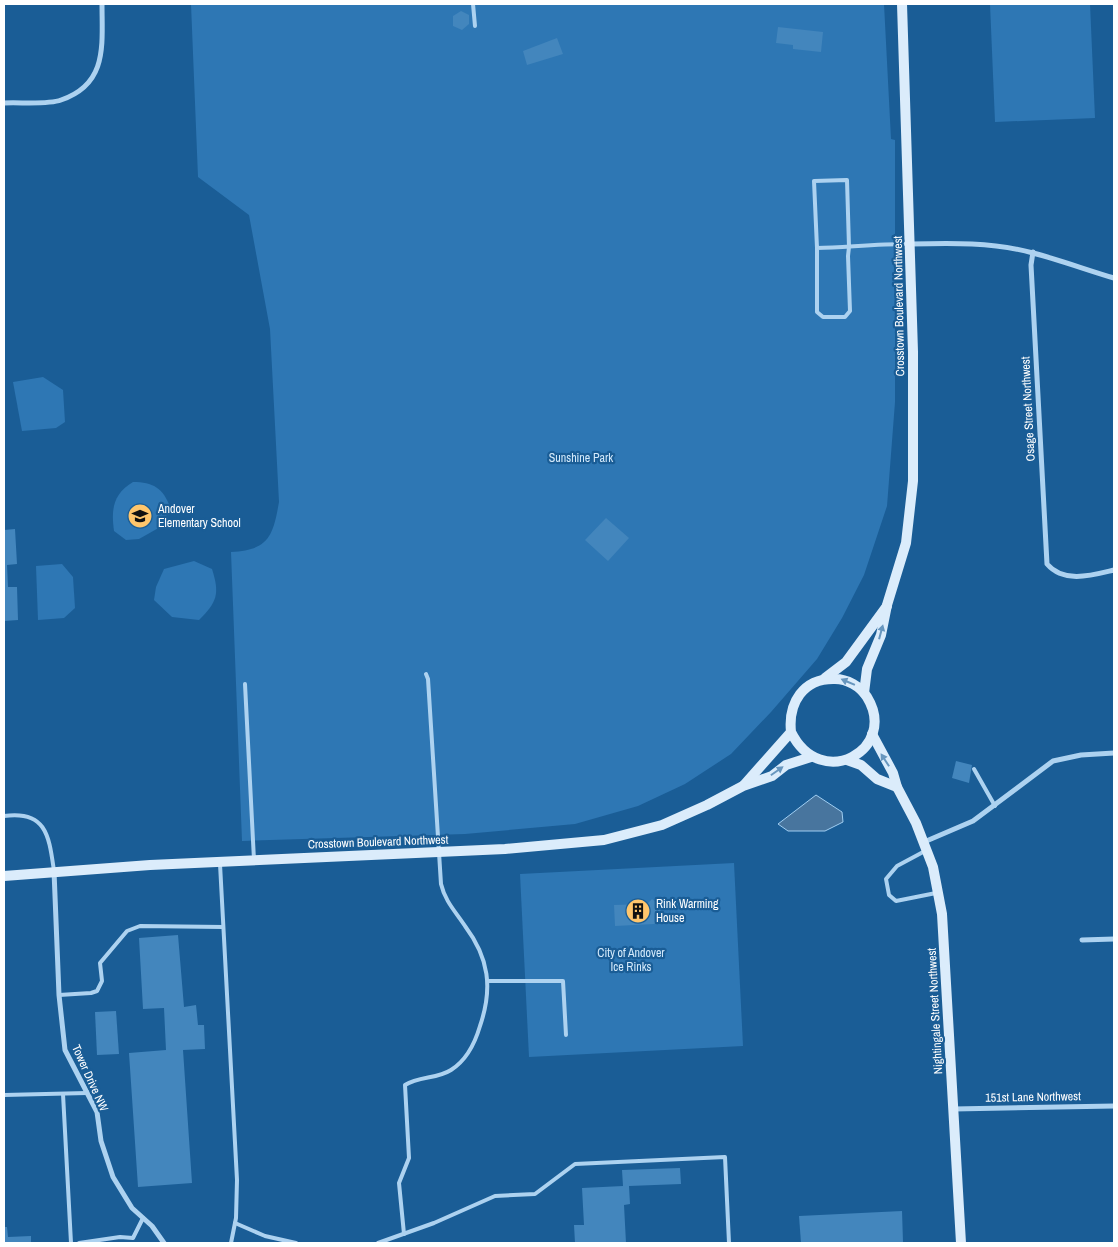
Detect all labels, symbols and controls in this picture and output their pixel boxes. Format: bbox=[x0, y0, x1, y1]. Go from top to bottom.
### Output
street label: Crosstown Boulevard Northwest bbox=[890, 235, 908, 376]
street label: Osage Street Northwest bbox=[1017, 356, 1039, 462]
park label: Sunshine Park bbox=[549, 450, 613, 466]
place label: Andover Elementary School bbox=[157, 501, 241, 531]
school or university icon: Andover Elementary School bbox=[127, 503, 153, 529]
one-way arrow bbox=[877, 625, 885, 640]
one-way arrow bbox=[840, 678, 855, 686]
one-way arrow bbox=[881, 754, 890, 767]
one-way arrow bbox=[770, 766, 784, 776]
street label: Crosstown Boulevard Northwest bbox=[307, 832, 449, 852]
place label: Rink Warming House bbox=[656, 896, 719, 926]
building icon: Rink Warming House bbox=[625, 898, 651, 924]
park label: City of Andover Ice Rinks bbox=[597, 945, 665, 975]
street label: Nightingale Street Northwest bbox=[924, 947, 946, 1075]
street label: Tower Drive NW bbox=[68, 1042, 112, 1115]
street label: 151st Lane Northwest bbox=[985, 1088, 1081, 1106]

